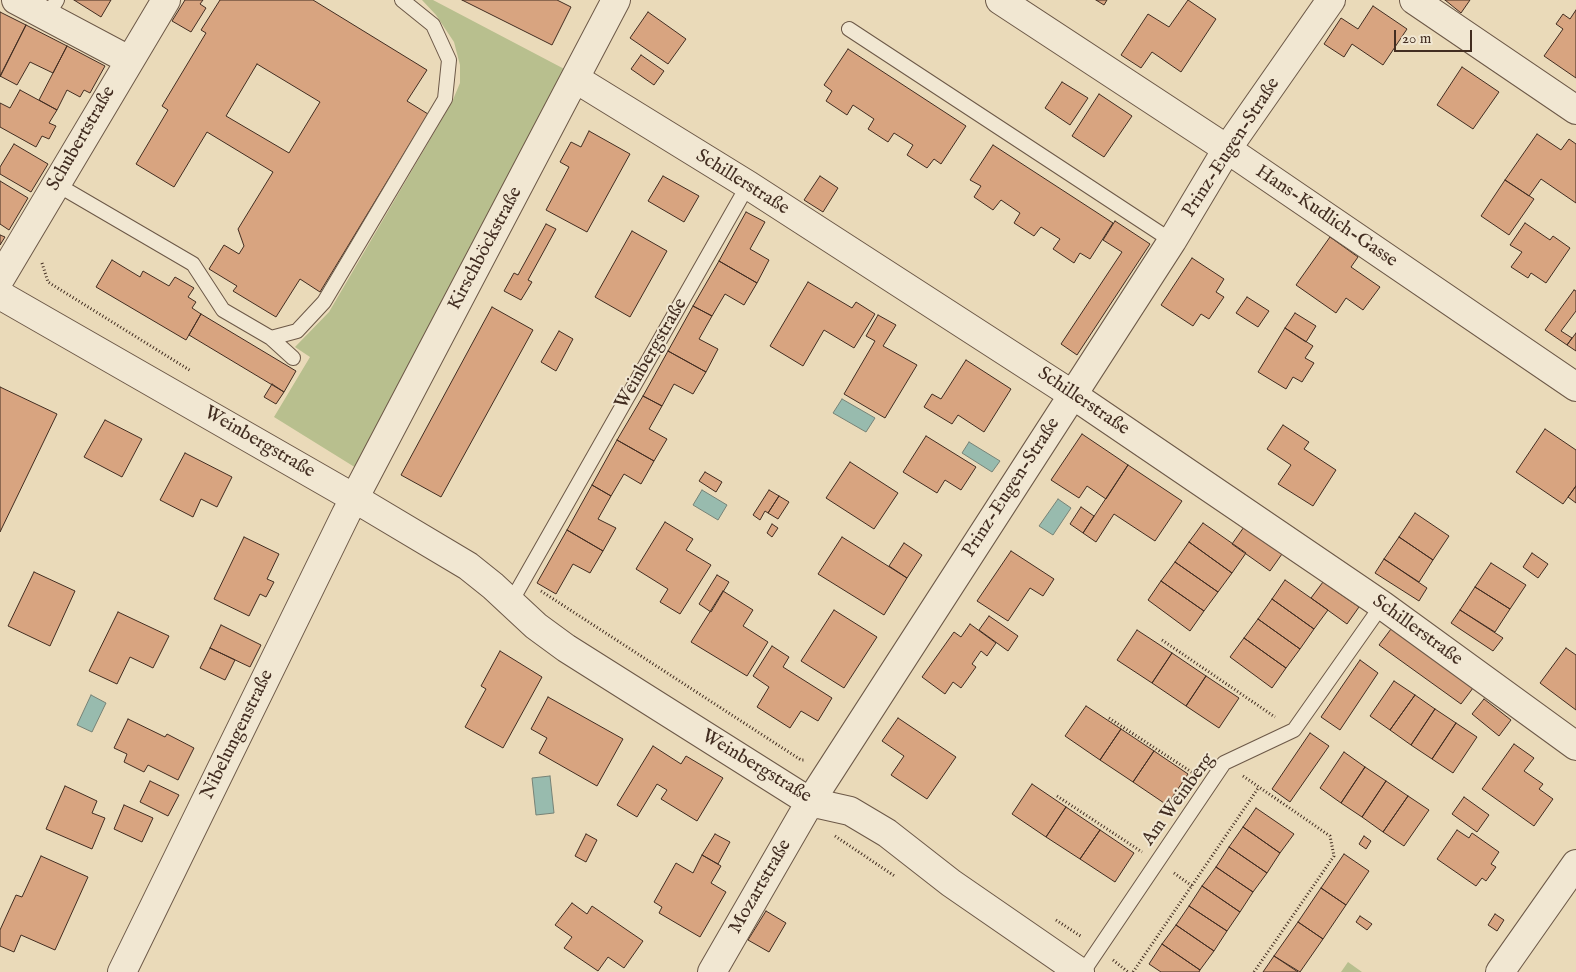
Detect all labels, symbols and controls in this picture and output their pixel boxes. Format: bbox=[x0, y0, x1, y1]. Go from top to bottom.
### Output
scale bar bbox=[1396, 20, 1474, 52]
text: 20 m bbox=[1402, 29, 1431, 48]
street label: Prinz-Eugen-Straße bbox=[1178, 74, 1286, 222]
street label: Schubertstraße bbox=[43, 83, 121, 195]
street label: Schillerstraße bbox=[691, 145, 793, 221]
street label: Hans-Kudlich-Gasse bbox=[1251, 161, 1401, 273]
street label: Kirschböckstraße bbox=[444, 183, 528, 315]
street label: Weinbergstraße bbox=[611, 295, 693, 413]
street label: Schillerstraße bbox=[1033, 363, 1133, 441]
street label: Weinbergstraße bbox=[200, 402, 318, 484]
street label: Prinz-Eugen-Straße bbox=[958, 414, 1066, 562]
street label: Schillerstraße bbox=[1367, 591, 1467, 671]
street label: Nibelungenstraße bbox=[197, 667, 279, 803]
street label: Weinbergstraße bbox=[697, 725, 815, 809]
street label: Am Weinberg bbox=[1138, 749, 1220, 851]
street label: Mozartstraße bbox=[725, 836, 797, 938]

